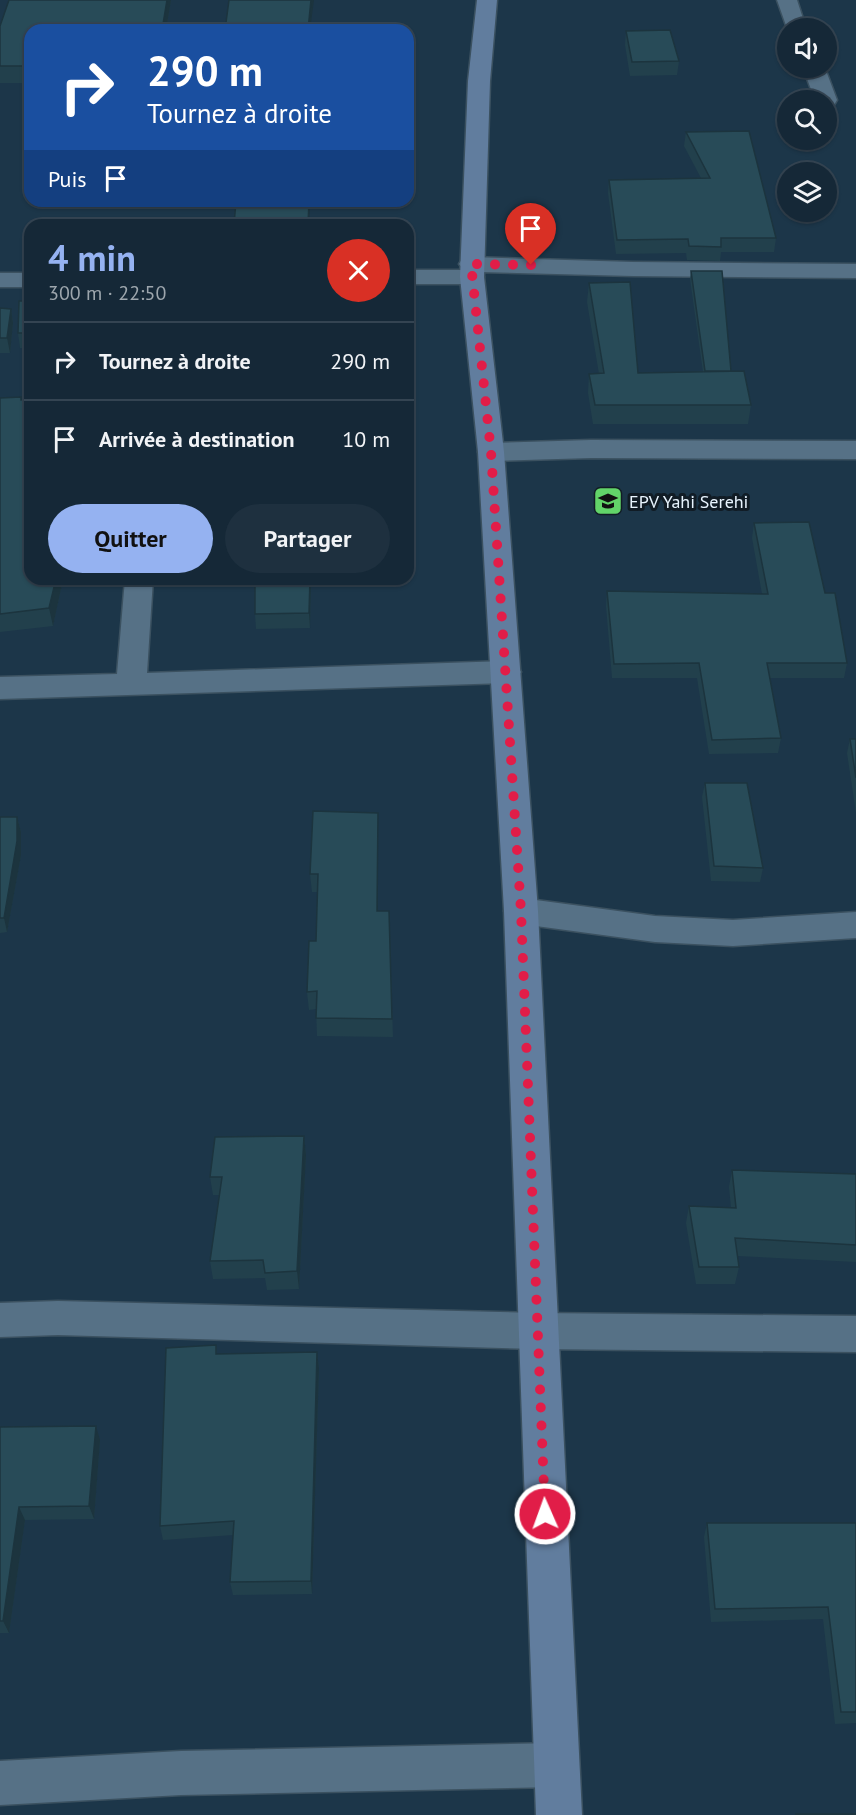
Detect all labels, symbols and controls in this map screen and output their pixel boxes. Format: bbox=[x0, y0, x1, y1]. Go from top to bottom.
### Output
map controls bbox=[777, 18, 837, 222]
button: sound bbox=[777, 18, 837, 78]
text: 290 m bbox=[147, 43, 263, 98]
icon: right bbox=[48, 48, 126, 126]
button: search bbox=[777, 90, 837, 150]
text: Tournez à droite bbox=[147, 96, 332, 130]
icon: arrive bbox=[99, 162, 132, 195]
button: layers bbox=[777, 162, 837, 222]
text: Puis bbox=[48, 165, 87, 193]
pin bbox=[505, 203, 556, 265]
icon: arrive bbox=[514, 212, 547, 245]
text: 4 min bbox=[48, 234, 136, 281]
button: close bbox=[327, 239, 390, 302]
text: 300 m · 22:50 bbox=[48, 280, 166, 306]
icon: right bbox=[48, 345, 81, 378]
text: Tournez à droite bbox=[99, 347, 251, 375]
text: 290 m bbox=[330, 347, 390, 375]
icon: arrive bbox=[48, 423, 81, 456]
text: Arrivée à destination bbox=[99, 425, 295, 453]
text: 10 m bbox=[342, 425, 390, 453]
school or university icon: EPV Yahi Serehi bbox=[592, 485, 624, 517]
place label: EPV Yahi Serehi bbox=[629, 490, 748, 513]
button: Quitter bbox=[48, 504, 213, 573]
button: Partager bbox=[225, 504, 390, 573]
position arrow bbox=[513, 1482, 577, 1546]

